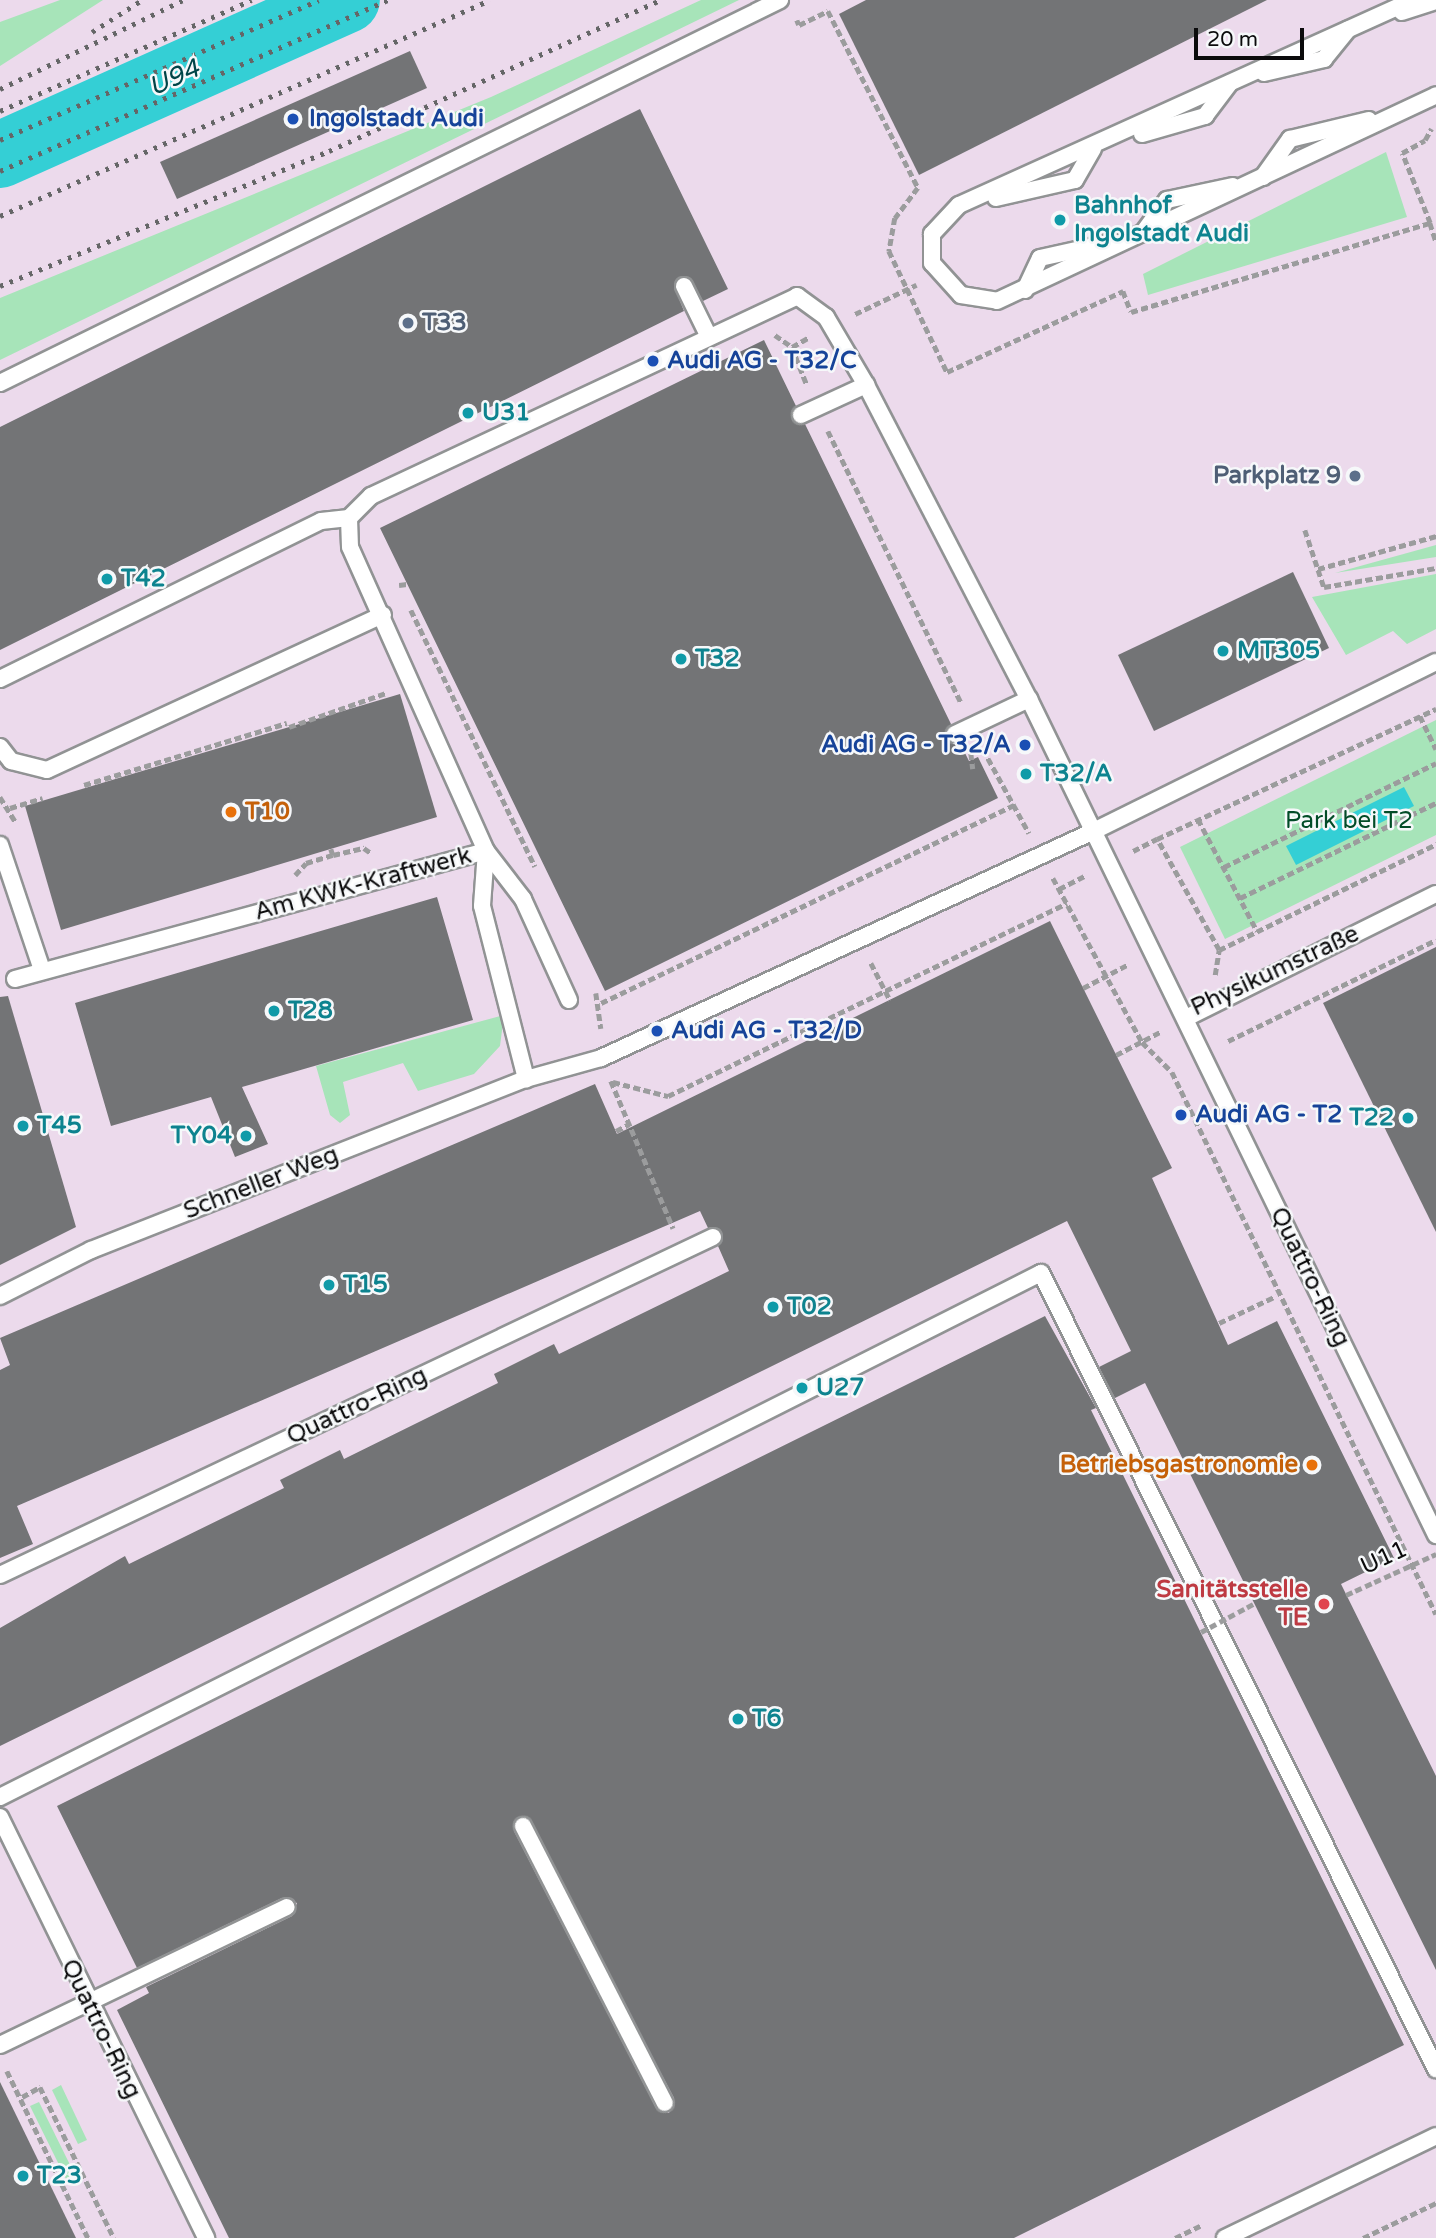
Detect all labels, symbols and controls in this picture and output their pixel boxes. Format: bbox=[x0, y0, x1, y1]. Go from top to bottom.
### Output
scale bar bbox=[1198, 14, 1308, 58]
text: 20 m bbox=[1207, 27, 1258, 52]
water label: U94 bbox=[144, 53, 204, 103]
place label: Ingolstadt Audi bbox=[309, 105, 484, 133]
marker: Ingolstadt Audi bbox=[283, 109, 303, 129]
place label: Bahnhof Ingolstadt Audi bbox=[1074, 192, 1249, 248]
marker: Bahnhof Ingolstadt Audi bbox=[1052, 212, 1068, 228]
place label: T33 bbox=[422, 309, 467, 337]
marker: T33 bbox=[400, 315, 416, 331]
place label: Audi AG - T32/C bbox=[667, 347, 857, 375]
marker: Audi AG - T32/C bbox=[645, 353, 661, 369]
place label: U31 bbox=[482, 399, 530, 427]
marker: U31 bbox=[460, 405, 476, 421]
place label: Parkplatz 9 bbox=[1213, 462, 1341, 490]
marker: Parkplatz 9 bbox=[1347, 468, 1363, 484]
place label: T42 bbox=[121, 565, 166, 593]
marker: T42 bbox=[99, 571, 115, 587]
place label: MT305 bbox=[1237, 637, 1320, 665]
marker: MT305 bbox=[1215, 643, 1231, 659]
place label: T32 bbox=[695, 645, 740, 673]
marker: T32 bbox=[673, 651, 689, 667]
place label: Audi AG - T32/A bbox=[821, 731, 1011, 759]
marker: Audi AG - T32/A bbox=[1017, 737, 1033, 753]
place label: T32/A bbox=[1040, 760, 1113, 788]
marker: T32/A bbox=[1018, 766, 1034, 782]
place label: T10 bbox=[245, 798, 290, 826]
marker: T10 bbox=[223, 804, 239, 820]
park label: Park bei T2 bbox=[1285, 807, 1413, 835]
street label: Am KWK-Kraftwerk bbox=[251, 841, 475, 927]
street label: Physikumstraße bbox=[1186, 920, 1364, 1022]
place label: T28 bbox=[288, 997, 333, 1025]
marker: T28 bbox=[266, 1003, 282, 1019]
place label: Audi AG - T32/D bbox=[671, 1017, 862, 1045]
marker: Audi AG - T32/D bbox=[649, 1023, 665, 1039]
place label: Audi AG - T2 bbox=[1195, 1101, 1342, 1129]
place label: T22 bbox=[1349, 1104, 1394, 1132]
marker: Audi AG - T2 bbox=[1173, 1107, 1189, 1123]
marker: T22 bbox=[1400, 1110, 1416, 1126]
place label: T45 bbox=[37, 1112, 82, 1140]
marker: T45 bbox=[15, 1118, 31, 1134]
place label: TY04 bbox=[171, 1122, 232, 1150]
marker: TY04 bbox=[238, 1128, 254, 1144]
street label: Schneller Weg bbox=[180, 1140, 342, 1226]
street label: Quattro-Ring bbox=[1264, 1203, 1356, 1351]
place label: T15 bbox=[343, 1271, 388, 1299]
marker: T15 bbox=[321, 1277, 337, 1293]
place label: T02 bbox=[787, 1293, 832, 1321]
marker: T02 bbox=[765, 1299, 781, 1315]
street label: Quattro-Ring bbox=[282, 1361, 432, 1451]
place label: U27 bbox=[816, 1374, 864, 1402]
marker: U27 bbox=[794, 1380, 810, 1396]
place label: Betriebsgastronomie bbox=[1060, 1451, 1298, 1479]
marker: Betriebsgastronomie bbox=[1304, 1457, 1320, 1473]
street label: U11 bbox=[1356, 1535, 1412, 1581]
place label: Sanitätsstelle TE bbox=[1157, 1576, 1308, 1632]
marker: Sanitätsstelle TE bbox=[1314, 1594, 1334, 1614]
place label: T6 bbox=[752, 1705, 782, 1733]
marker: T6 bbox=[730, 1711, 746, 1727]
street label: Quattro-Ring bbox=[55, 1955, 147, 2103]
place label: T23 bbox=[37, 2162, 82, 2190]
marker: T23 bbox=[15, 2168, 31, 2184]

